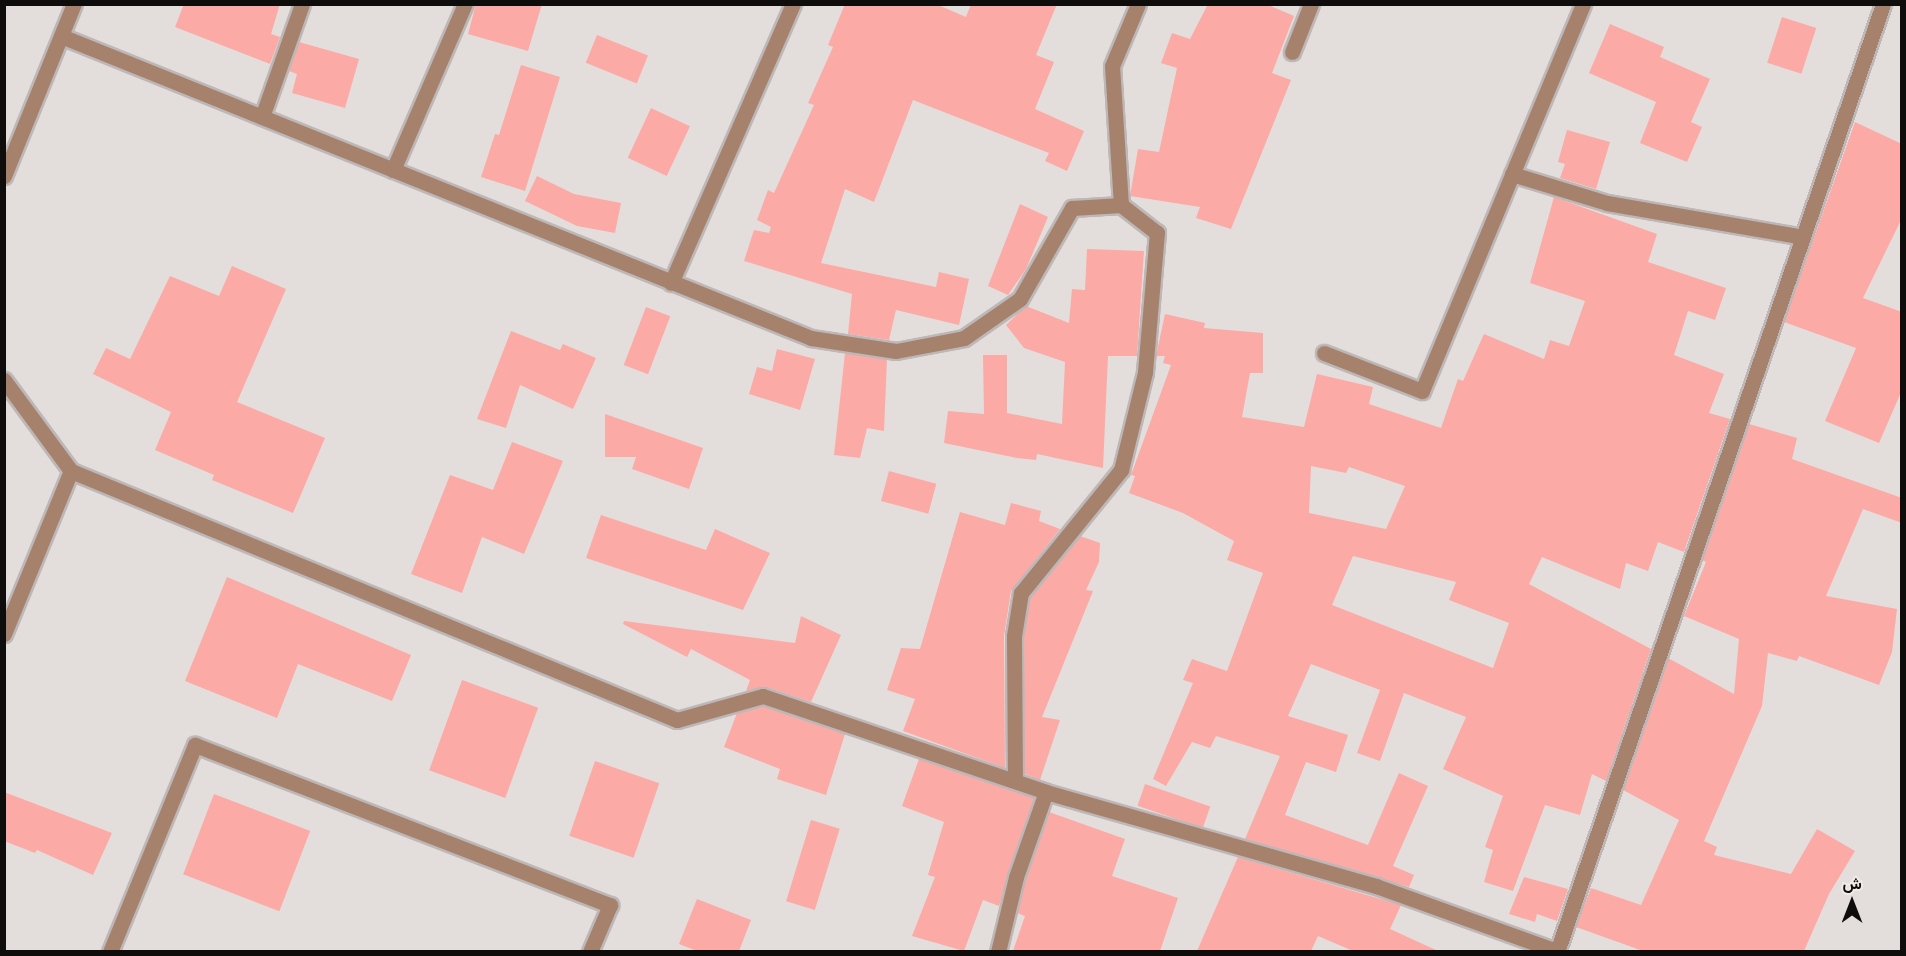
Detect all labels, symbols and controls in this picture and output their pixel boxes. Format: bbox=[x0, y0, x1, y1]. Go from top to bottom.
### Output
north arrow bbox=[1822, 872, 1882, 932]
text: ش bbox=[1842, 874, 1862, 893]

